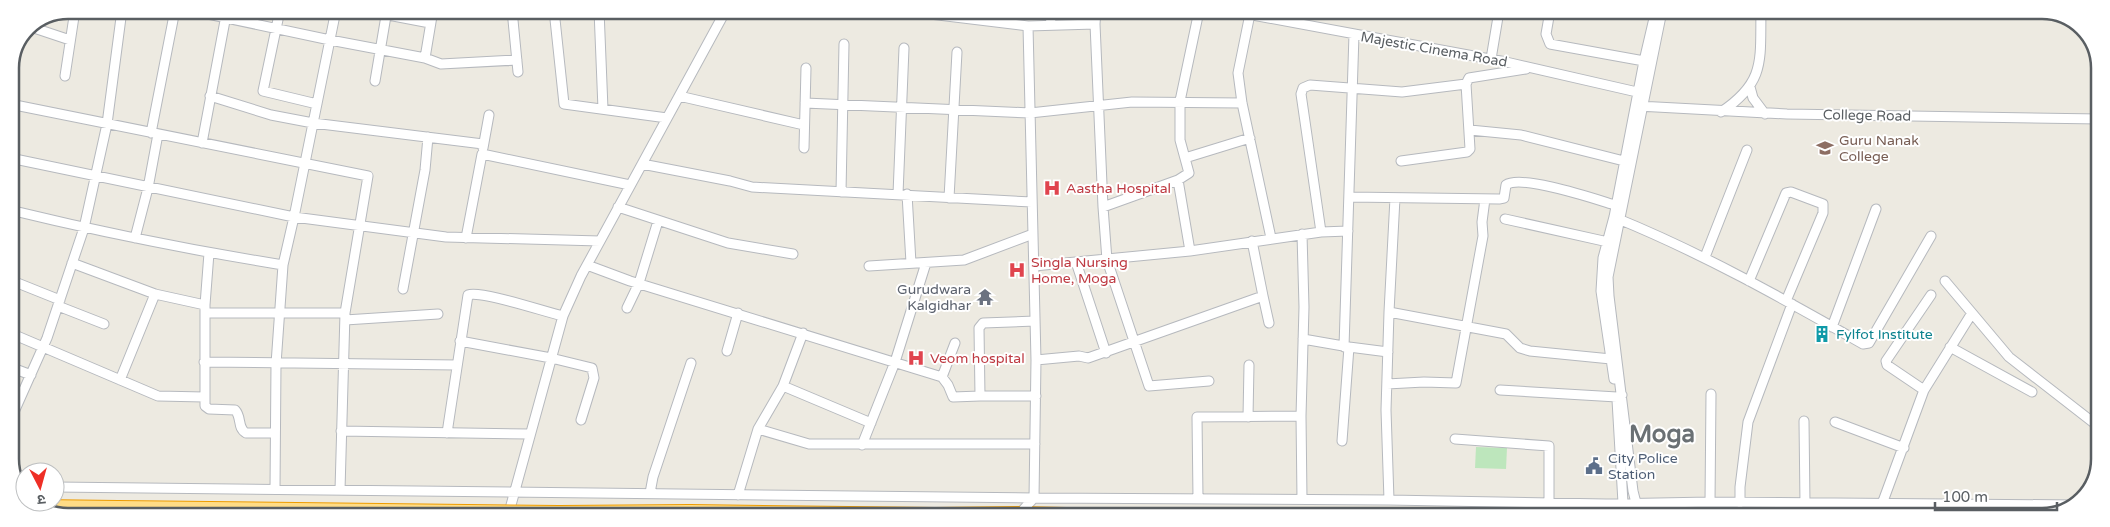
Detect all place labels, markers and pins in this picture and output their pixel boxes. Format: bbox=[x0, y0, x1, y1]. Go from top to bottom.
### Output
place label: Guru Nanak College bbox=[1839, 132, 1919, 165]
school or university icon: Guru Nanak College bbox=[1815, 138, 1835, 158]
hospital icon: Aastha Hospital bbox=[1042, 178, 1062, 198]
place label: Aastha Hospital bbox=[1066, 180, 1171, 197]
place label: Singla Nursing Home, Moga bbox=[1031, 254, 1128, 287]
hospital icon: Singla Nursing Home, Moga bbox=[1007, 260, 1027, 280]
place label: Gurudwara Kalgidhar bbox=[897, 281, 972, 314]
temple icon: Gurudwara Kalgidhar bbox=[975, 287, 995, 307]
building icon: Fylfot Institute bbox=[1812, 324, 1832, 344]
place label: Fylfot Institute bbox=[1836, 326, 1933, 343]
hospital icon: Veom hospital bbox=[906, 348, 926, 368]
place label: Veom hospital bbox=[930, 350, 1025, 367]
place label: City Police Station bbox=[1608, 450, 1678, 483]
public building icon: City Police Station bbox=[1584, 456, 1604, 476]

